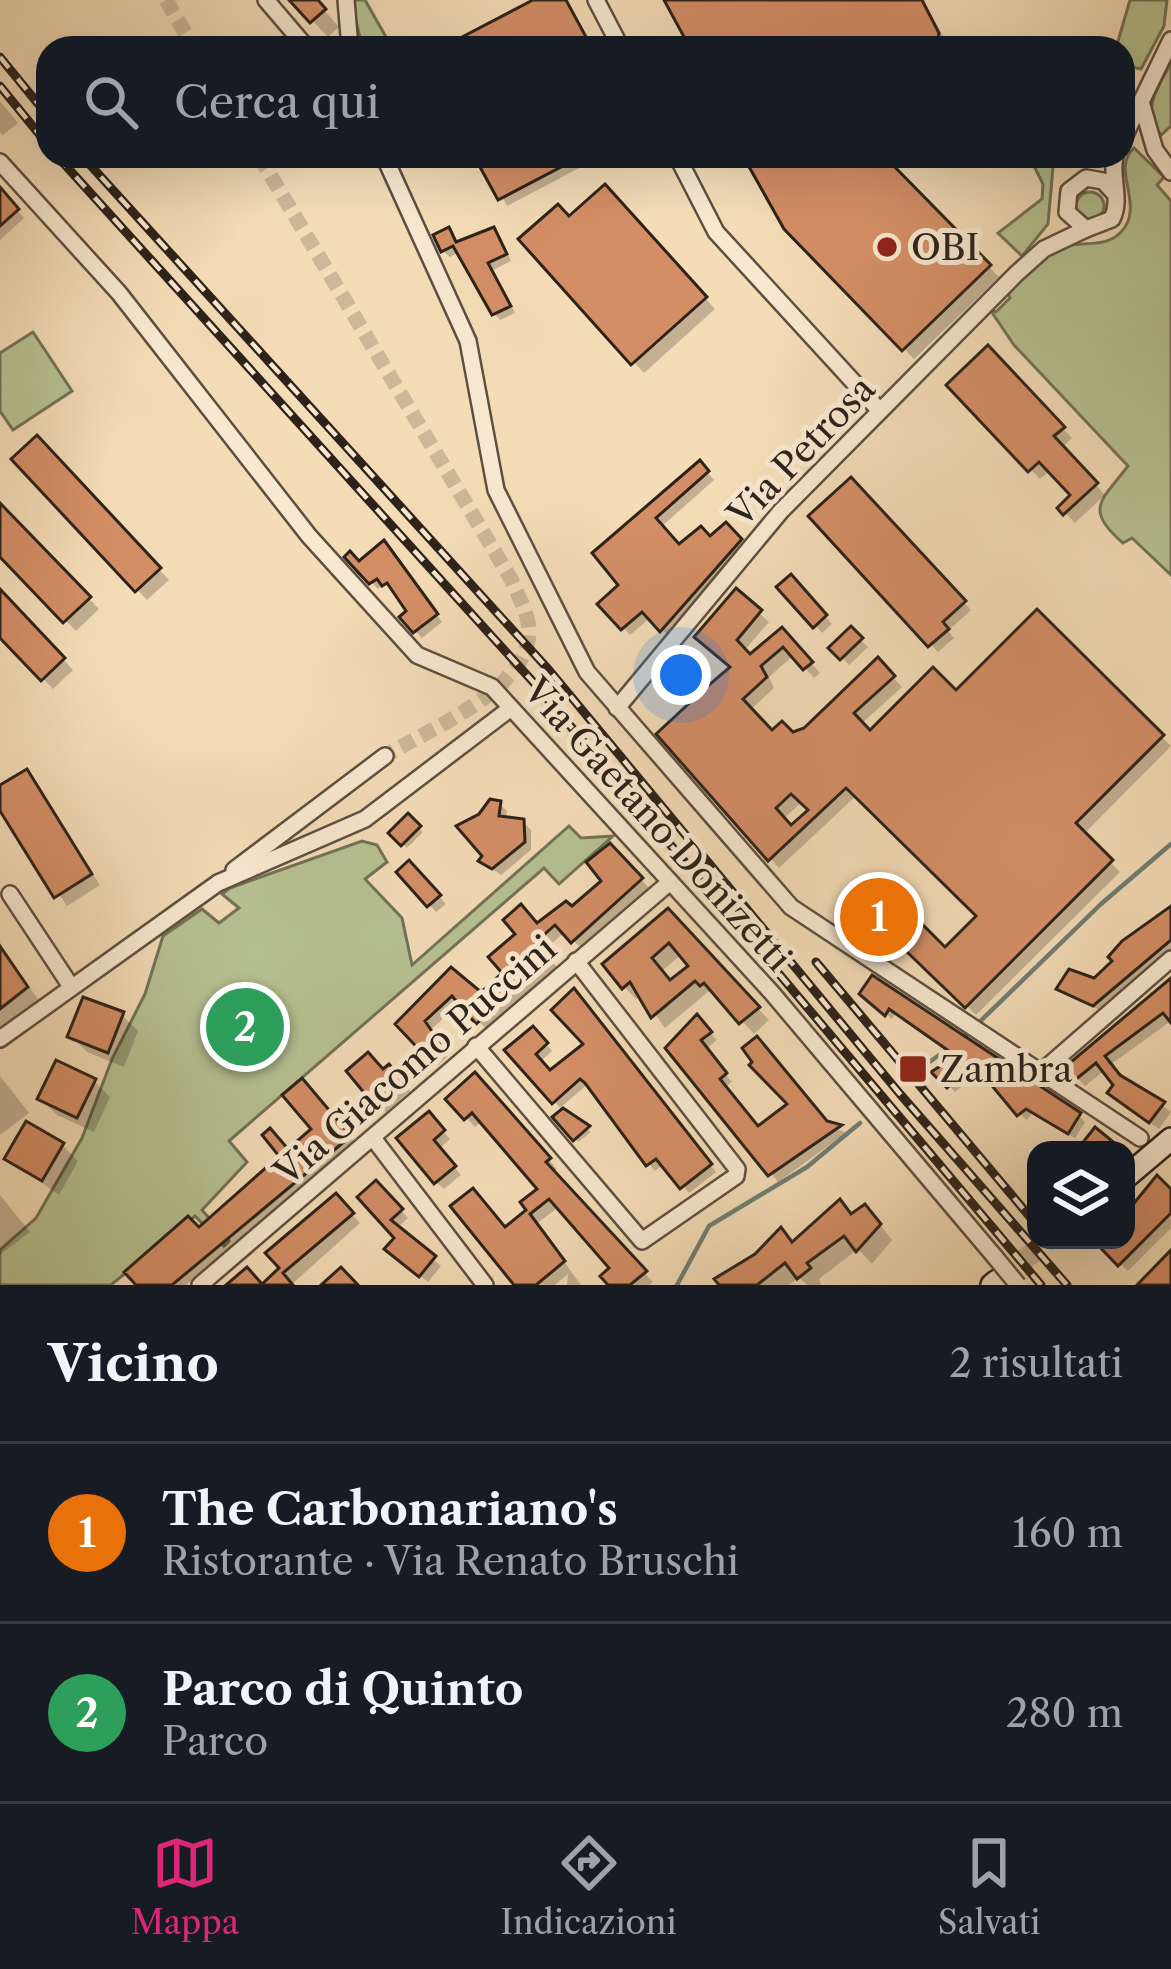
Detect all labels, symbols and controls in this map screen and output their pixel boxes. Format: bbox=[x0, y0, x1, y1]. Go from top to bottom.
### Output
search box bbox=[36, 36, 1135, 168]
icon: search bbox=[78, 69, 144, 135]
text: Cerca qui bbox=[174, 74, 380, 130]
place label: OBI bbox=[911, 225, 979, 269]
marker: OBI bbox=[874, 234, 900, 260]
street label: Via Petrosa bbox=[718, 367, 884, 536]
your location bbox=[651, 645, 711, 705]
street label: Via Gaetano Donizetti bbox=[514, 668, 801, 980]
pin: 1 bbox=[840, 872, 918, 962]
street label: Via Giacomo Puccini bbox=[265, 926, 565, 1195]
pin: 2 bbox=[206, 982, 284, 1072]
place label: Zambra bbox=[940, 1047, 1073, 1091]
marker: Zambra bbox=[897, 1053, 929, 1085]
map controls bbox=[1027, 1141, 1135, 1249]
button: layers bbox=[1027, 1141, 1135, 1249]
text: Vicino bbox=[48, 1332, 219, 1394]
text: 2 risultati bbox=[949, 1339, 1123, 1387]
text: The Carbonariano's bbox=[162, 1481, 618, 1537]
text: 1 bbox=[78, 1509, 96, 1557]
text: 160 m bbox=[1012, 1509, 1123, 1557]
text: Ristorante · Via Renato Bruschi bbox=[162, 1537, 739, 1585]
text: Parco di Quinto bbox=[162, 1661, 523, 1717]
text: 2 bbox=[75, 1689, 99, 1737]
text: 280 m bbox=[1006, 1689, 1123, 1737]
text: Parco bbox=[162, 1717, 268, 1765]
tab: Mappa bbox=[131, 1830, 239, 1943]
tab: Indicazioni bbox=[501, 1830, 676, 1943]
tab: Salvati bbox=[938, 1830, 1040, 1943]

